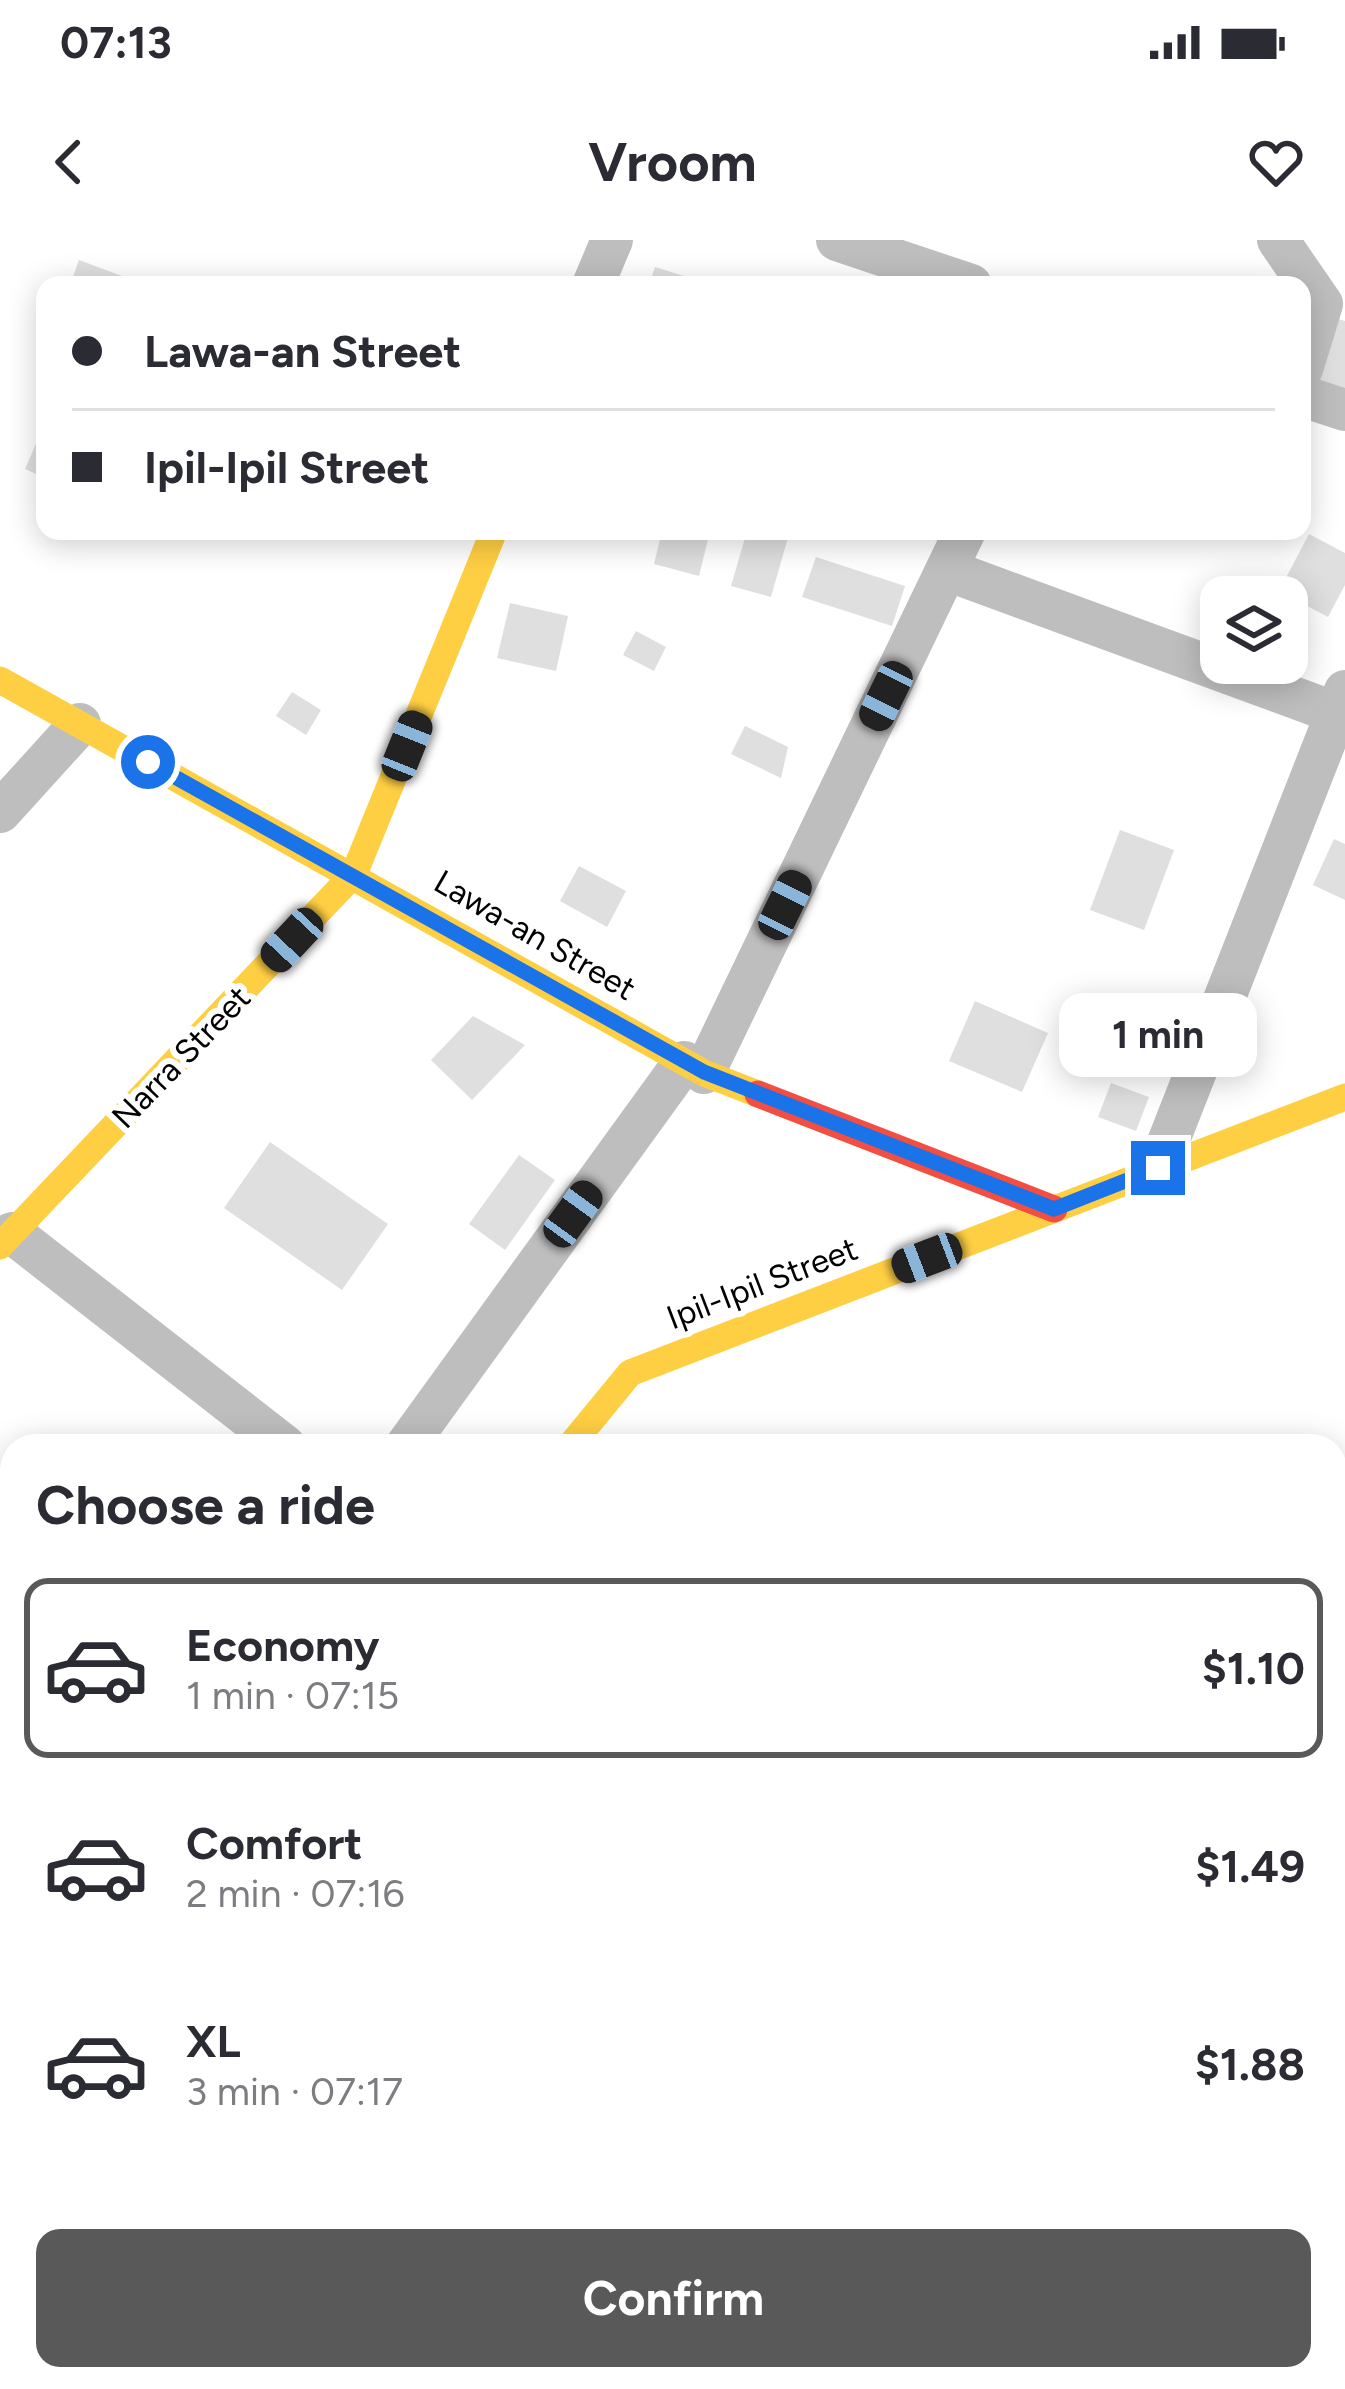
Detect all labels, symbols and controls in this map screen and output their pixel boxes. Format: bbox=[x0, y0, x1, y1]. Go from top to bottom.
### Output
text: 07:13 bbox=[60, 15, 172, 69]
icon: back bbox=[36, 129, 102, 195]
icon: heart bbox=[1243, 129, 1309, 195]
text: Vroom bbox=[588, 130, 757, 195]
text: Lawa-an Street bbox=[144, 324, 461, 378]
text: Ipil-Ipil Street bbox=[144, 440, 429, 494]
map controls bbox=[1200, 576, 1308, 684]
button: layers bbox=[1200, 576, 1308, 684]
car bbox=[854, 656, 918, 736]
car bbox=[377, 706, 437, 786]
route start bbox=[121, 735, 175, 789]
street label: Lawa-an Street bbox=[428, 862, 642, 1008]
car bbox=[753, 865, 817, 945]
car bbox=[254, 901, 330, 979]
street label: Narra Street bbox=[104, 978, 258, 1136]
callout: 1 min bbox=[1059, 994, 1257, 1078]
text: 1 min bbox=[1112, 1011, 1204, 1058]
route end bbox=[1131, 1141, 1185, 1195]
car bbox=[537, 1174, 609, 1254]
car bbox=[887, 1228, 967, 1288]
street label: Ipil-Ipil Street bbox=[661, 1229, 863, 1337]
text: Choose a ride bbox=[36, 1473, 375, 1538]
icon: car bbox=[42, 1614, 150, 1722]
text: Economy bbox=[186, 1618, 379, 1672]
text: $1.10 bbox=[1202, 1641, 1305, 1695]
text: 1 min · 07:15 bbox=[186, 1672, 399, 1719]
icon: car bbox=[42, 1812, 150, 1920]
text: Comfort bbox=[186, 1816, 362, 1870]
text: $1.49 bbox=[1195, 1839, 1305, 1893]
text: 2 min · 07:16 bbox=[186, 1870, 405, 1917]
icon: car bbox=[42, 2010, 150, 2118]
text: XL bbox=[186, 2014, 241, 2068]
text: $1.88 bbox=[1195, 2037, 1305, 2091]
text: 3 min · 07:17 bbox=[186, 2068, 403, 2115]
button: Confirm bbox=[36, 2229, 1311, 2367]

